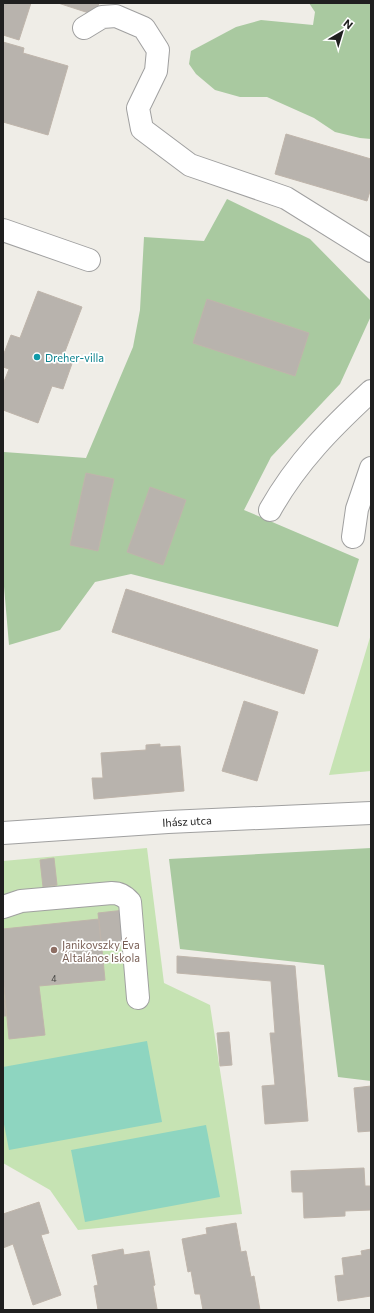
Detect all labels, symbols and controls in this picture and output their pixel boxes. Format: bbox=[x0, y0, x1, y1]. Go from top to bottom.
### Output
north arrow bbox=[322, 12, 362, 52]
text: N bbox=[341, 16, 356, 31]
place label: Dreher-villa bbox=[45, 351, 104, 364]
marker: Dreher-villa bbox=[32, 352, 42, 362]
street label: Ihász utca bbox=[162, 813, 212, 829]
place label: Janikovszky Éva Általános Iskola bbox=[62, 937, 140, 964]
marker: Janikovszky Éva Általános Iskola bbox=[49, 945, 59, 955]
house number: 4 bbox=[51, 973, 57, 984]

